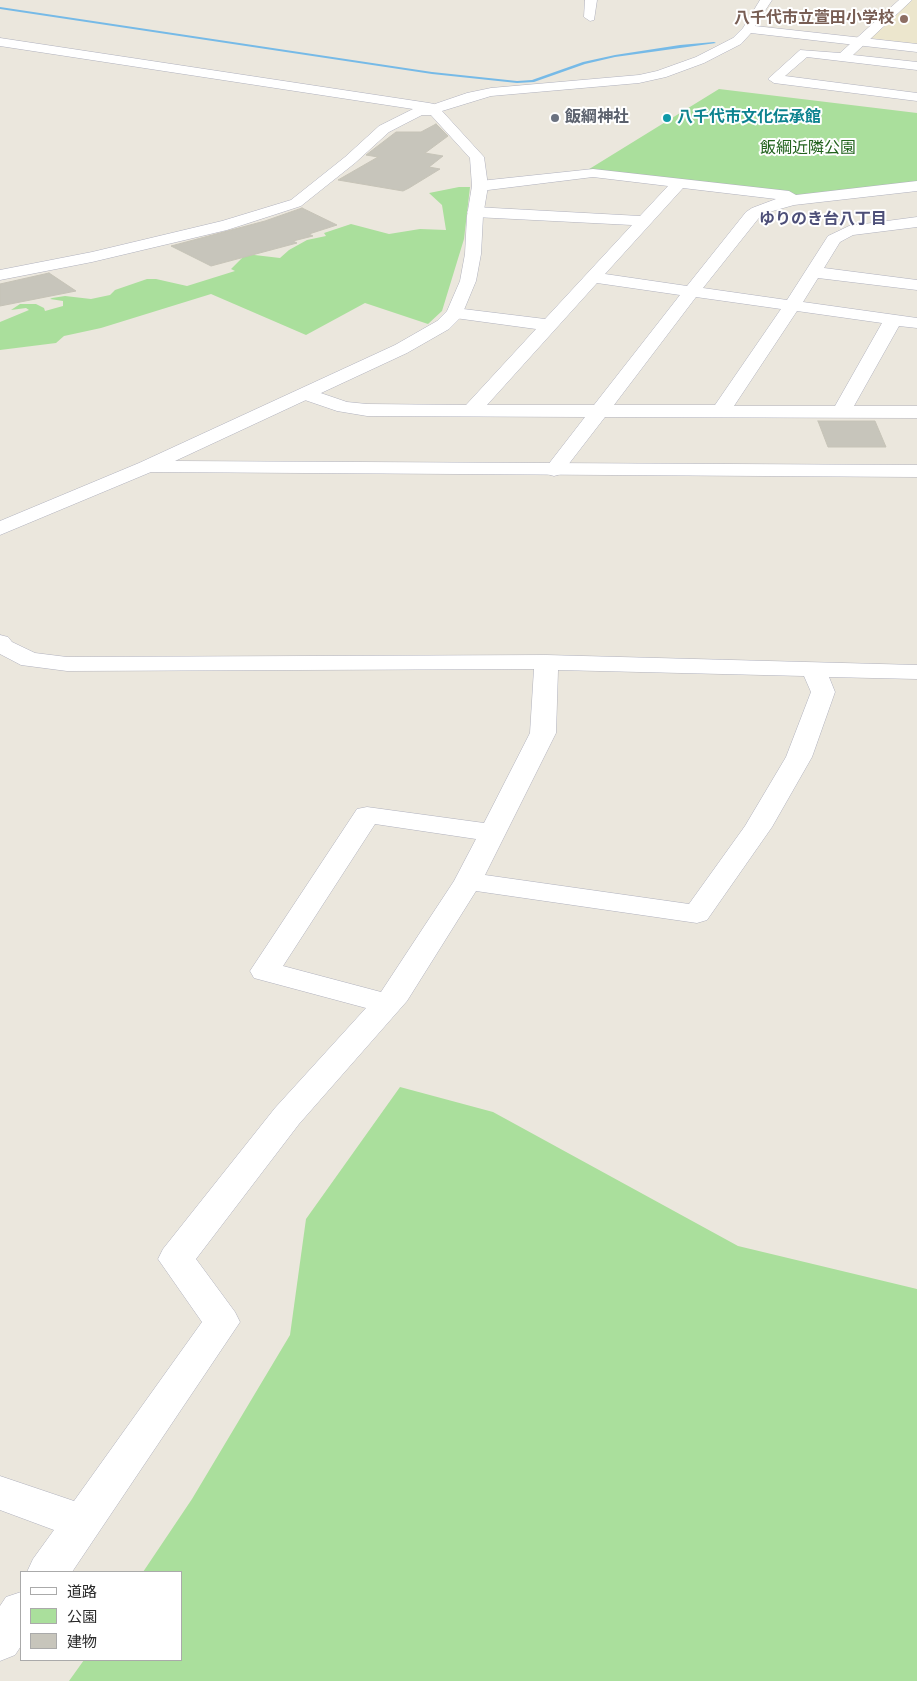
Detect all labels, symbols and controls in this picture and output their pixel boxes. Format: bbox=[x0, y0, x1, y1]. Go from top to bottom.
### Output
place label: 八千代市立萱田小学校 bbox=[734, 9, 894, 29]
marker: 八千代市立萱田小学校 bbox=[898, 13, 910, 25]
place label: 飯綱神社 bbox=[565, 108, 629, 128]
place label: 八千代市文化伝承館 bbox=[677, 108, 821, 128]
marker: 飯綱神社 bbox=[549, 112, 561, 124]
marker: 八千代市文化伝承館 bbox=[661, 112, 673, 124]
park label: 飯綱近隣公園 bbox=[760, 139, 856, 159]
district label: ゆりのき台八丁目 bbox=[759, 210, 887, 230]
legend bbox=[20, 1571, 182, 1661]
text: 道路 bbox=[67, 1583, 97, 1601]
text: 公園 bbox=[67, 1608, 97, 1626]
text: 建物 bbox=[67, 1633, 97, 1651]

